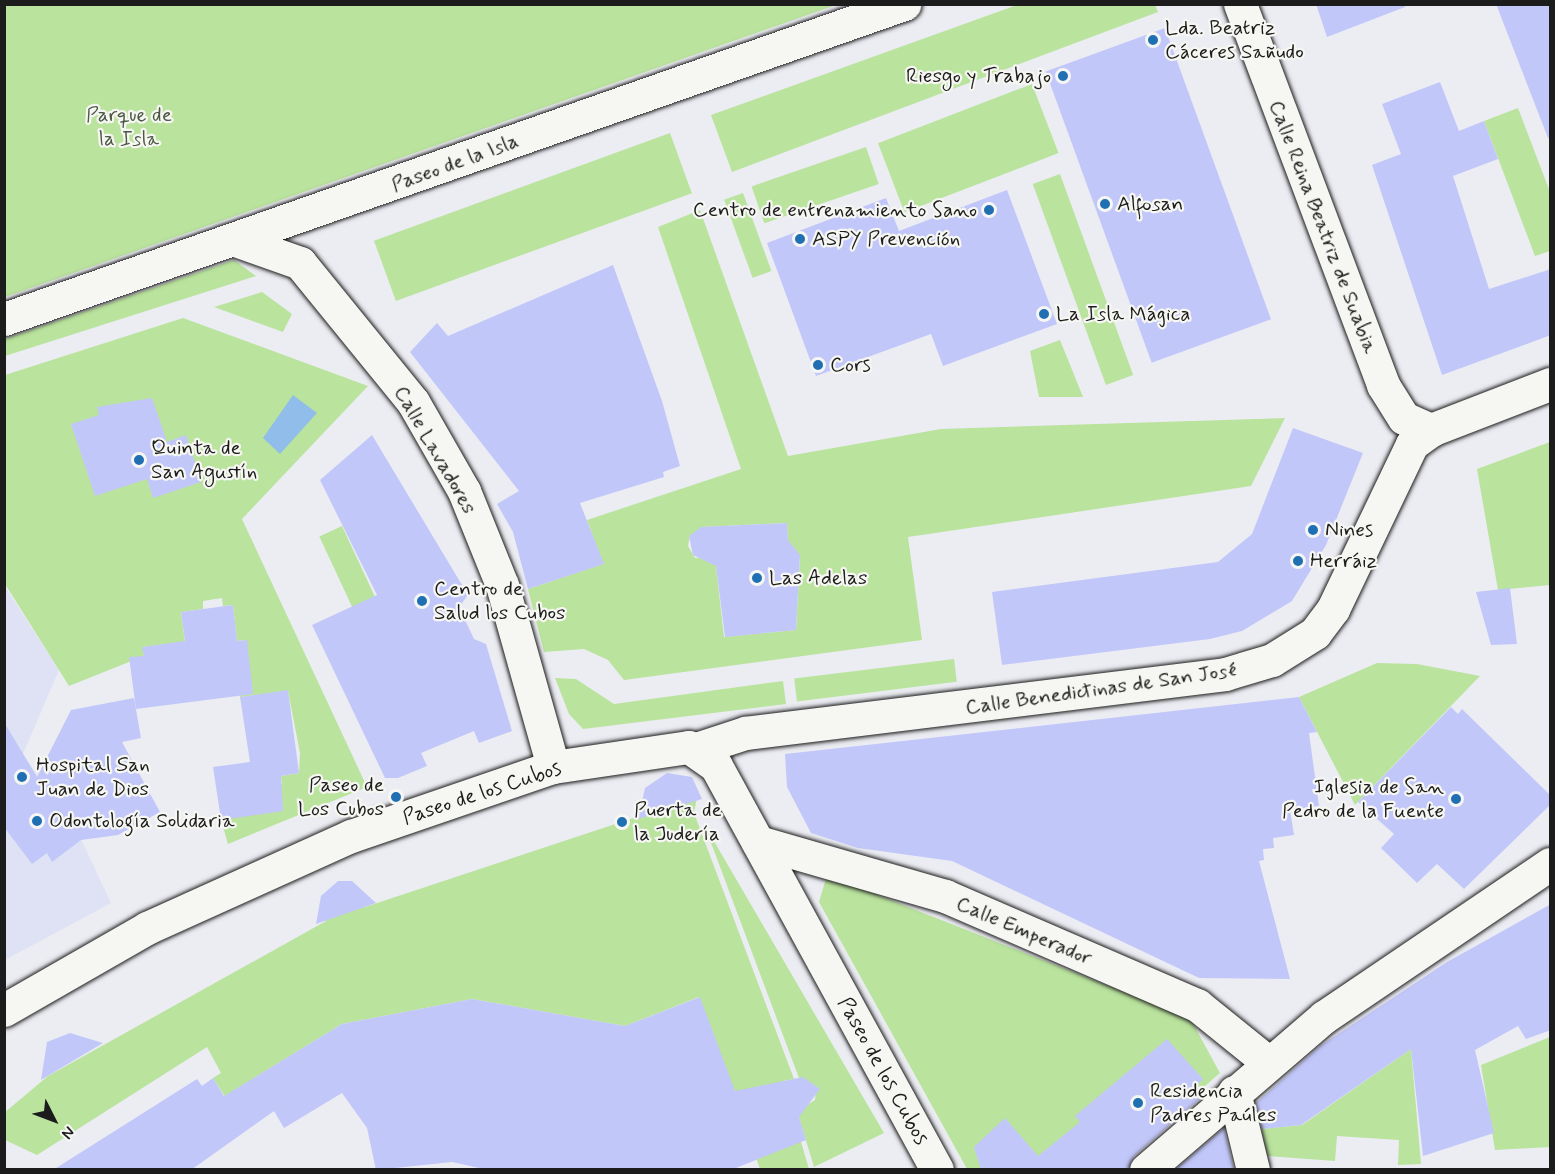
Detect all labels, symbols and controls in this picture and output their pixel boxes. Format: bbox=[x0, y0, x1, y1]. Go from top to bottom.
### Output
place label: Lda. Beatriz Cáceres Sañudo bbox=[1165, 15, 1302, 65]
marker: Lda. Beatriz Cáceres Sañudo bbox=[1146, 33, 1160, 47]
place label: Riesgo y Trabajo bbox=[910, 63, 1051, 89]
marker: Riesgo y Trabajo bbox=[1056, 69, 1070, 83]
street label: Calle Reina Beatriz de Suabia bbox=[1264, 100, 1382, 354]
park label: Parque de la Isla bbox=[86, 102, 172, 152]
street label: Paseo de la Isla bbox=[386, 128, 524, 198]
place label: Alfosan bbox=[1117, 191, 1183, 217]
place label: Centro de entrenamiento Sano bbox=[694, 197, 977, 223]
marker: Alfosan bbox=[1098, 197, 1112, 211]
marker: Centro de entrenamiento Sano bbox=[982, 203, 996, 217]
place label: ASPY Prevención bbox=[812, 226, 960, 252]
marker: ASPY Prevención bbox=[793, 232, 807, 246]
place label: La Isla Mágica bbox=[1056, 301, 1188, 327]
marker: La Isla Mágica bbox=[1037, 307, 1051, 321]
place label: Cors bbox=[830, 352, 871, 378]
marker: Cors bbox=[811, 358, 825, 372]
street label: Calle Lavadores bbox=[389, 382, 481, 518]
place label: Quinta de San Agustín bbox=[151, 435, 252, 485]
marker: Quinta de San Agustín bbox=[132, 453, 146, 467]
place label: Nines bbox=[1325, 517, 1373, 543]
marker: Nines bbox=[1306, 523, 1320, 537]
place label: Herráiz bbox=[1310, 548, 1377, 574]
marker: Herráiz bbox=[1291, 554, 1305, 568]
place label: Las Adelas bbox=[769, 565, 867, 591]
marker: Las Adelas bbox=[750, 571, 764, 585]
place label: Centro de Salud los Cubos bbox=[434, 576, 569, 626]
marker: Centro de Salud los Cubos bbox=[415, 594, 429, 608]
street label: Calle Benedictinas de San José bbox=[964, 658, 1238, 720]
place label: Hospital San Juan de Dios bbox=[36, 752, 151, 802]
street label: Paseo de los Cubos bbox=[400, 756, 564, 830]
marker: Hospital San Juan de Dios bbox=[13, 768, 31, 786]
place label: Paseo de Los Cubos bbox=[293, 772, 384, 822]
place label: Iglesia de San Pedro de la Fuente bbox=[1282, 774, 1444, 824]
marker: Paseo de Los Cubos bbox=[389, 790, 403, 804]
marker: Iglesia de San Pedro de la Fuente bbox=[1449, 792, 1463, 806]
place label: Puerta de la Judería bbox=[634, 797, 724, 847]
place label: Odontología Solidaria bbox=[49, 808, 235, 834]
marker: Odontología Solidaria bbox=[30, 814, 44, 828]
marker: Puerta de la Judería bbox=[615, 815, 629, 829]
street label: Calle Emperador bbox=[951, 891, 1097, 971]
street label: Paseo de los Cubos bbox=[832, 993, 934, 1149]
place label: Residencia Padres Paúles bbox=[1150, 1078, 1274, 1128]
north arrow bbox=[24, 1090, 84, 1150]
marker: Residencia Padres Paúles bbox=[1131, 1096, 1145, 1110]
text: N bbox=[56, 1121, 79, 1143]

